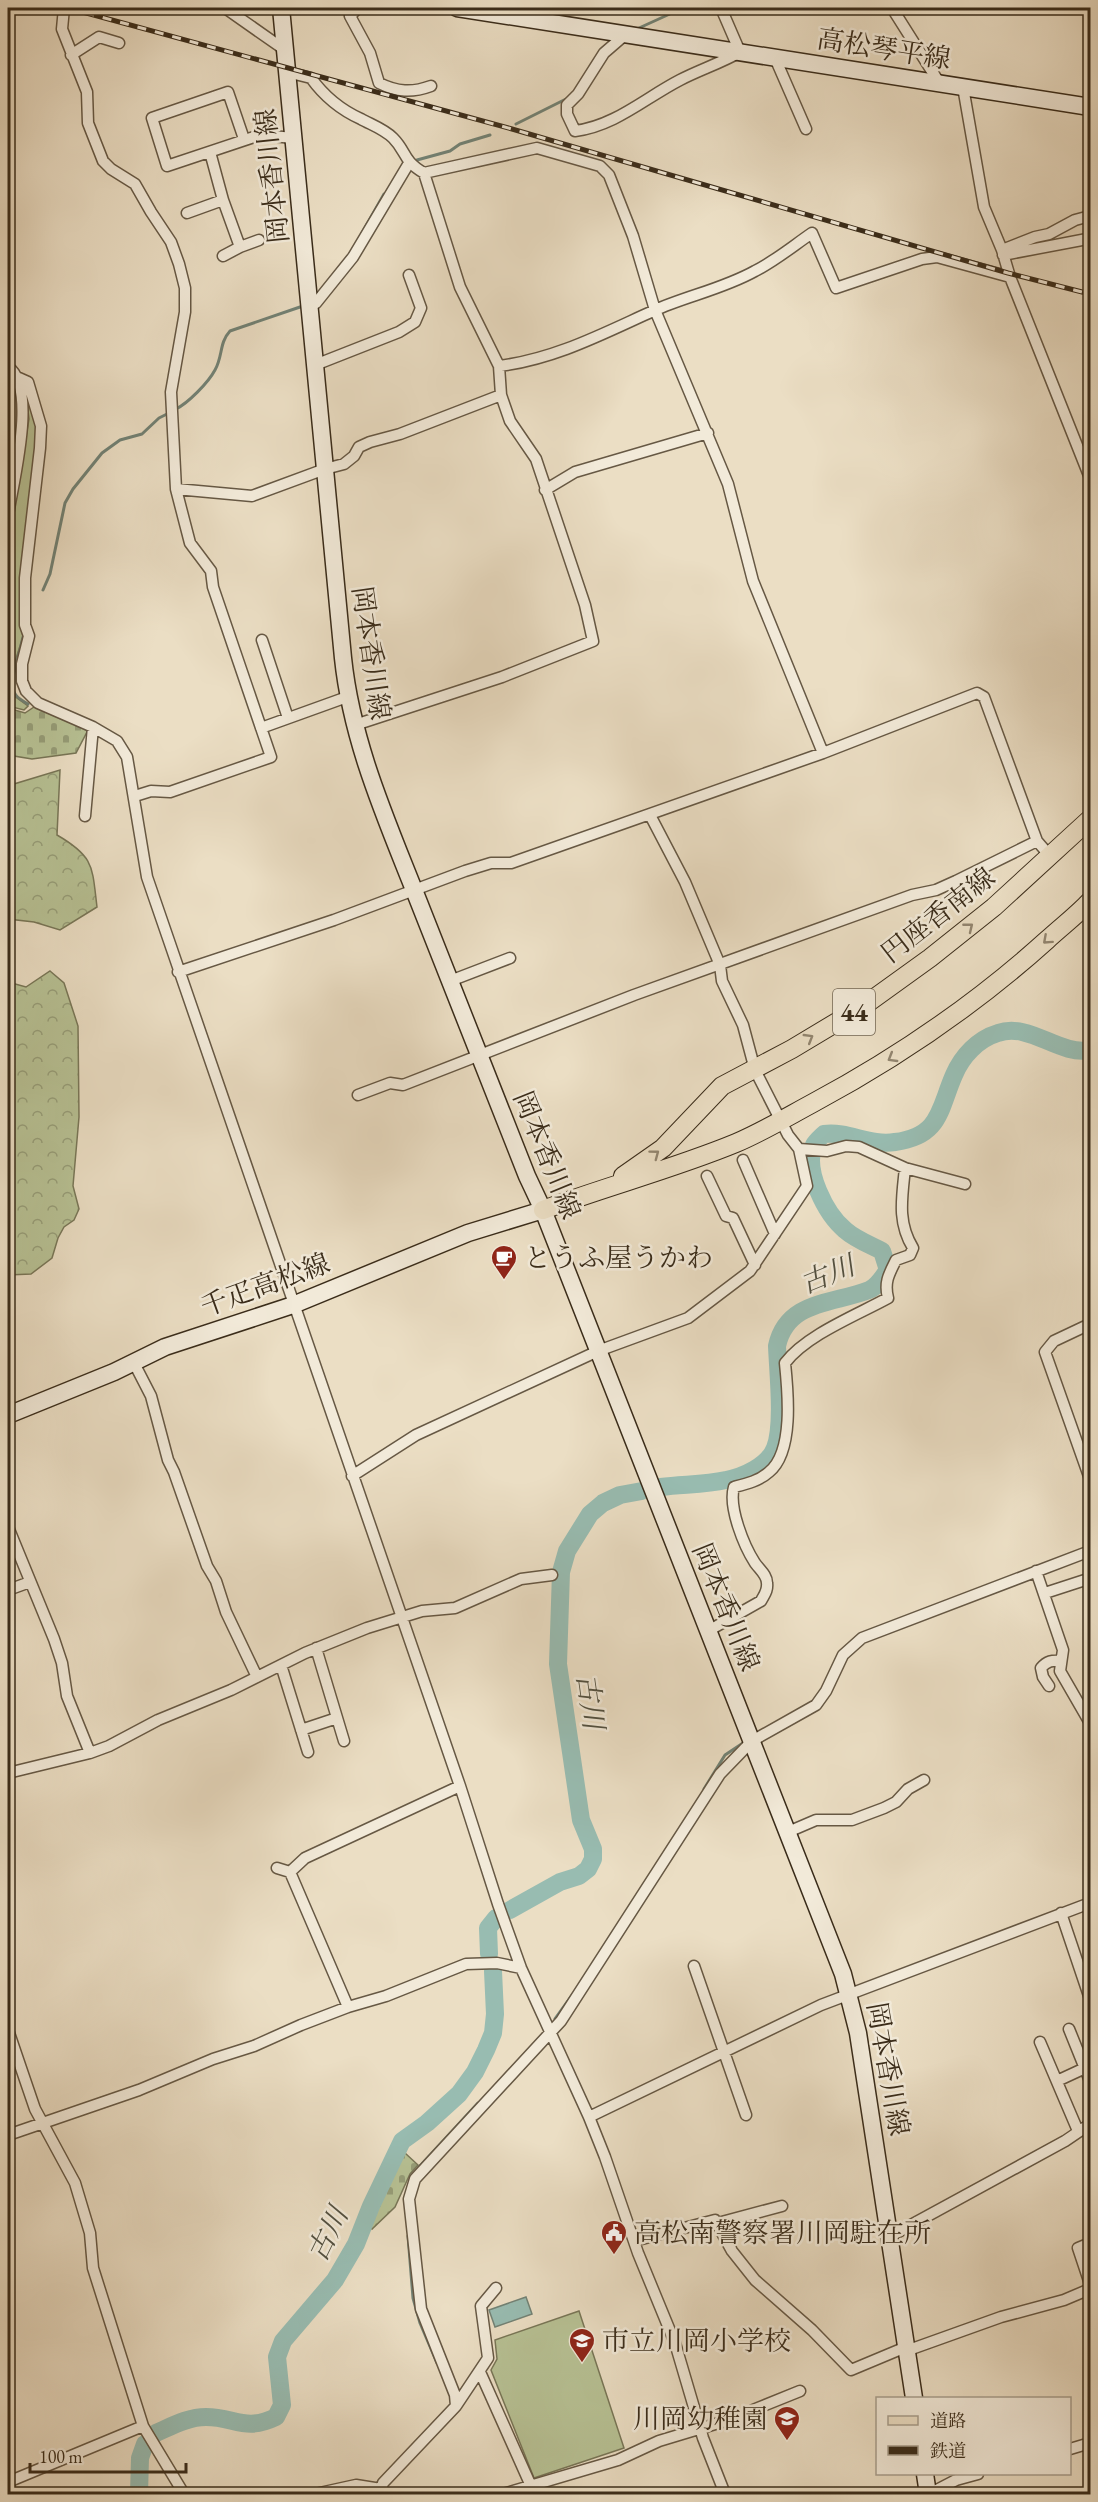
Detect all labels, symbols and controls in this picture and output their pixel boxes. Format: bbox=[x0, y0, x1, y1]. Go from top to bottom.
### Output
street label: 高松琴平線 bbox=[815, 21, 953, 76]
street label: 岡本香川線 bbox=[247, 107, 296, 245]
street label: 岡本香川線 bbox=[345, 584, 398, 722]
street label: 円座香南線 bbox=[874, 859, 1002, 970]
one-way arrow bbox=[962, 924, 973, 935]
one-way arrow bbox=[1043, 933, 1054, 944]
road number: 44 bbox=[833, 989, 875, 1035]
one-way arrow bbox=[803, 1034, 813, 1046]
one-way arrow bbox=[888, 1050, 898, 1062]
street label: 岡本香川線 bbox=[506, 1086, 589, 1224]
one-way arrow bbox=[649, 1150, 660, 1161]
place label: とうふ屋うかわ bbox=[524, 1240, 713, 1275]
cafe icon: とうふ屋うかわ bbox=[489, 1243, 519, 1281]
street label: 千疋高松線 bbox=[195, 1245, 334, 1324]
water label: 古川 bbox=[794, 1246, 862, 1301]
street label: 岡本香川線 bbox=[685, 1538, 768, 1676]
water label: 古川 bbox=[569, 1671, 613, 1734]
street label: 岡本香川線 bbox=[860, 1999, 917, 2138]
water label: 古川 bbox=[299, 2198, 357, 2267]
place label: 高松南警察署川岡駐在所 bbox=[634, 2215, 931, 2250]
public building icon: 高松南警察署川岡駐在所 bbox=[599, 2218, 629, 2256]
place label: 市立川岡小学校 bbox=[602, 2323, 791, 2358]
school or university icon: 市立川岡小学校 bbox=[567, 2326, 597, 2364]
legend bbox=[876, 2397, 1071, 2475]
place label: 川岡幼稚園 bbox=[633, 2401, 768, 2436]
school or university icon: 川岡幼稚園 bbox=[772, 2404, 802, 2442]
text: 道路 bbox=[930, 2409, 966, 2432]
scale bar bbox=[30, 2436, 186, 2474]
text: 鉄道 bbox=[930, 2439, 966, 2462]
text: 100 m bbox=[39, 2445, 83, 2468]

